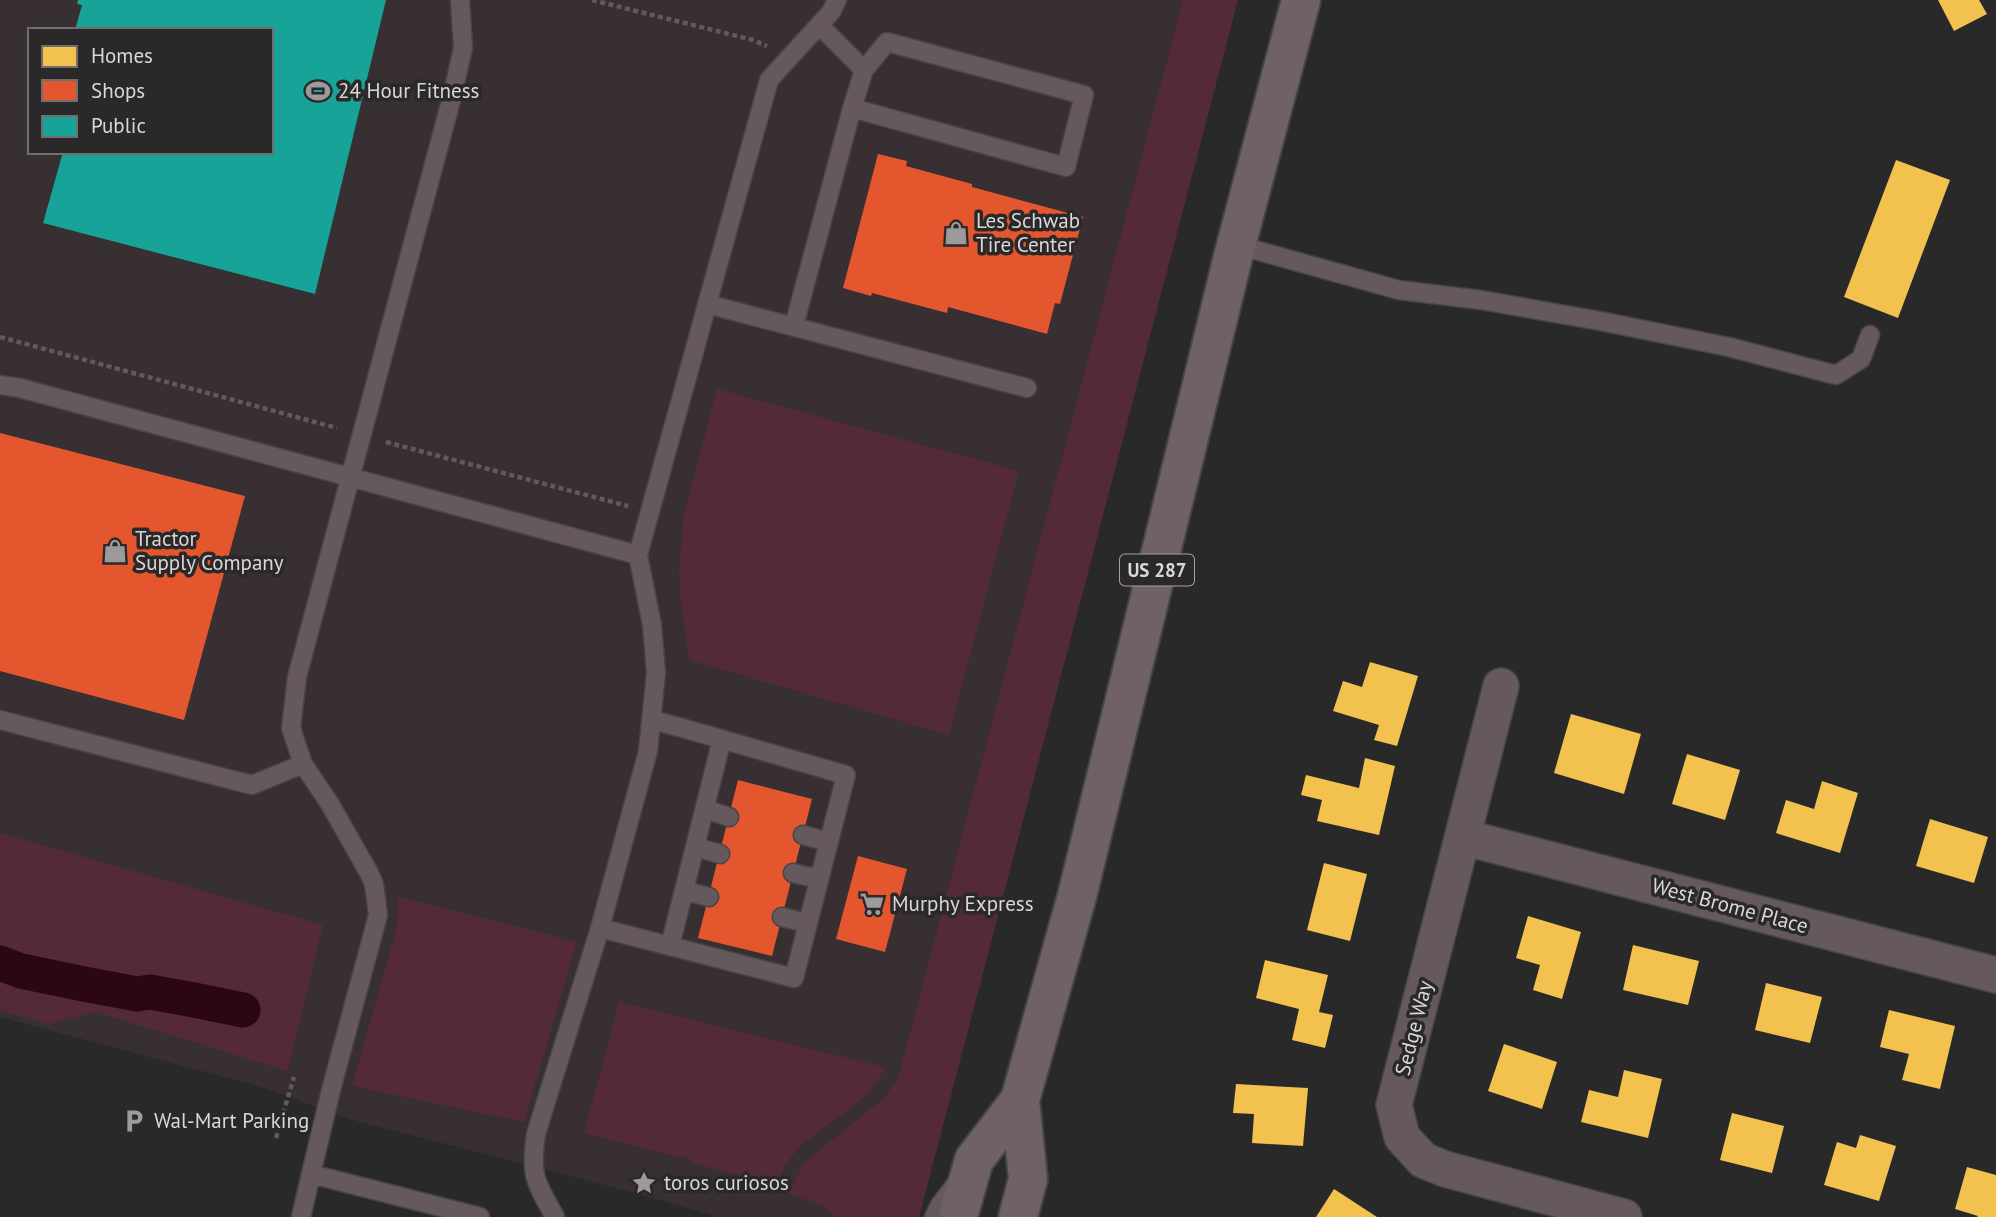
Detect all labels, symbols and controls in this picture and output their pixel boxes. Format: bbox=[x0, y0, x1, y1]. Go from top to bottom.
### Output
legend bbox=[28, 28, 273, 154]
text: Homes bbox=[91, 42, 153, 69]
text: Shops bbox=[91, 77, 145, 104]
sports icon: 24 Hour Fitness bbox=[304, 77, 332, 105]
place label: 24 Hour Fitness bbox=[338, 77, 479, 104]
text: Public bbox=[91, 112, 146, 139]
place label: Les Schwab Tire Center bbox=[976, 207, 1080, 258]
shop icon: Les Schwab Tire Center bbox=[942, 219, 970, 247]
place label: Tractor Supply Company bbox=[135, 525, 284, 576]
shop icon: Tractor Supply Company bbox=[101, 537, 129, 565]
road number: US 287 bbox=[1120, 554, 1194, 586]
street label: West Brome Place bbox=[1649, 872, 1811, 939]
supermarket icon: Murphy Express bbox=[858, 890, 886, 918]
place label: Murphy Express bbox=[892, 890, 1033, 917]
street label: Sedge Way bbox=[1389, 977, 1438, 1078]
parking icon: Wal-Mart Parking bbox=[120, 1107, 148, 1135]
place label: Wal-Mart Parking bbox=[154, 1107, 309, 1134]
place icon: toros curiosos bbox=[630, 1169, 658, 1197]
place label: toros curiosos bbox=[664, 1169, 789, 1196]

